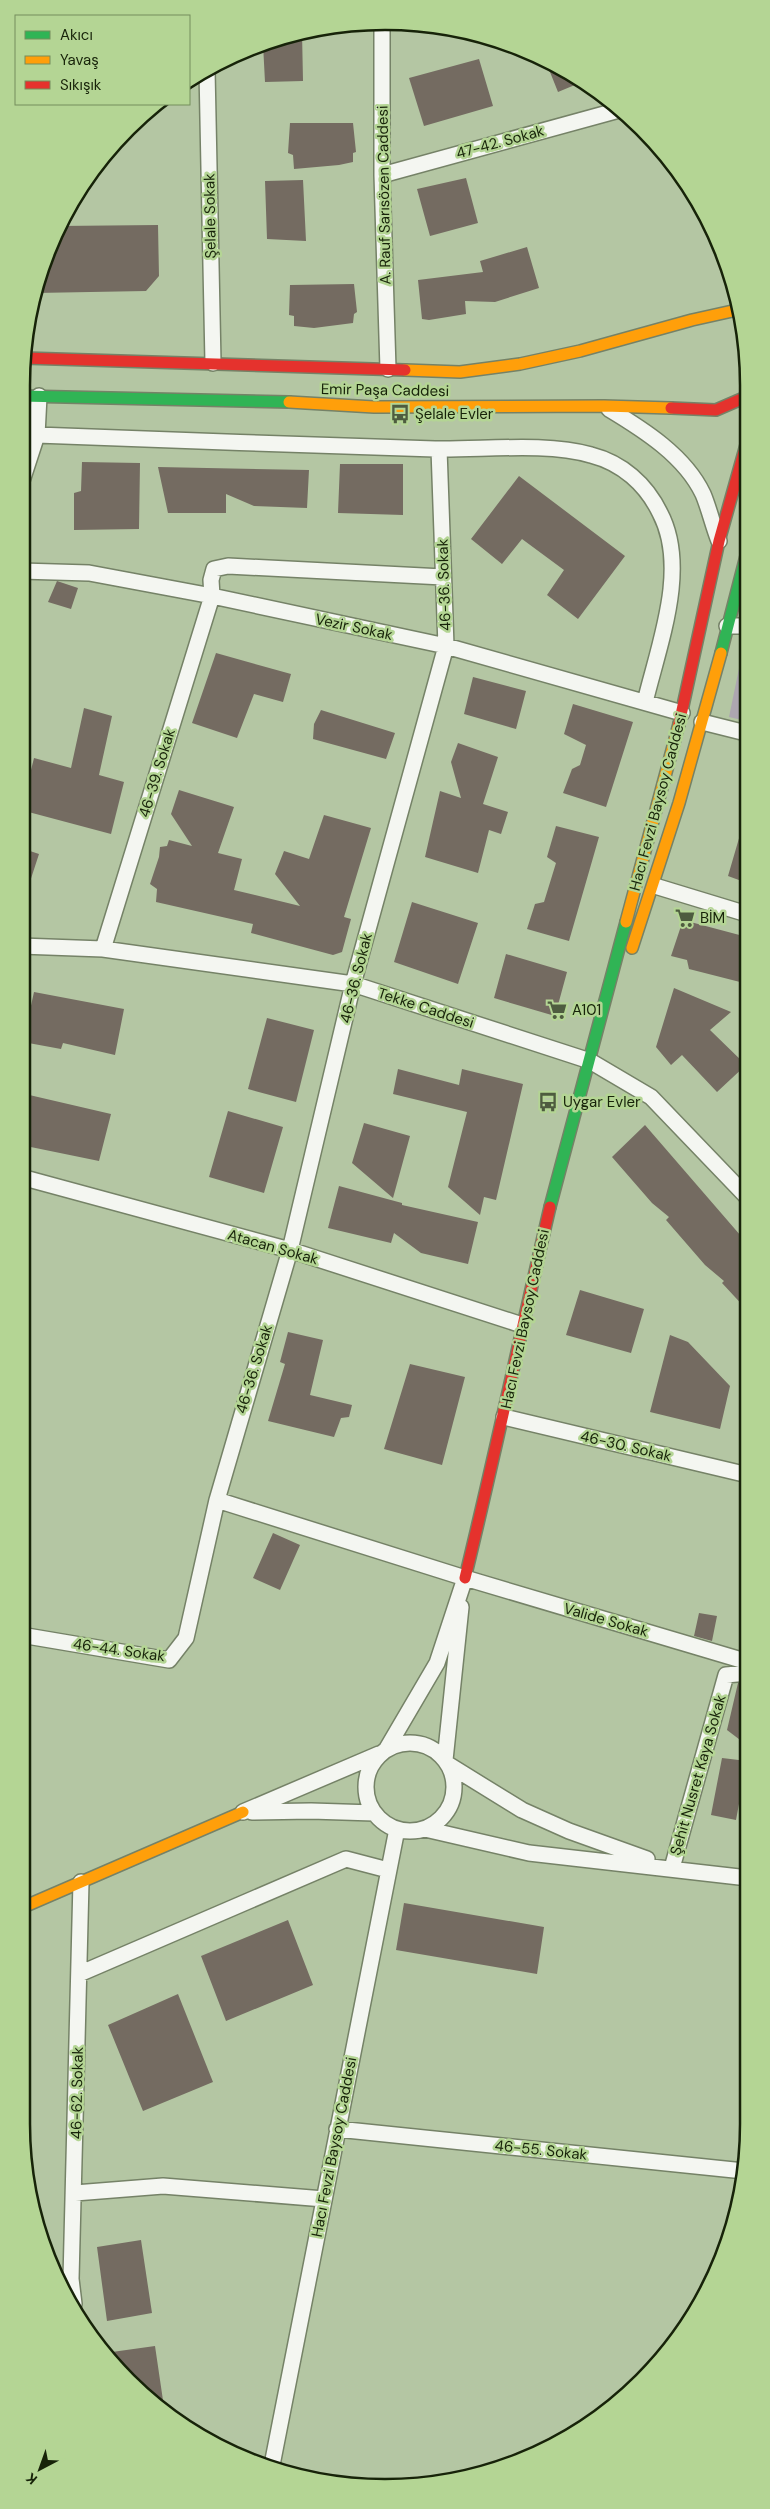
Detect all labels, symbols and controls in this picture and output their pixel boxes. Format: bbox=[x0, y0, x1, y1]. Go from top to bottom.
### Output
legend bbox=[15, 15, 190, 105]
text: Akıcı bbox=[60, 25, 93, 45]
text: Yavaş bbox=[60, 50, 99, 70]
text: Sıkışık bbox=[60, 75, 102, 95]
street label: A. Rauf Sarısözen Caddesi bbox=[372, 105, 396, 285]
street label: 47-42. Sokak bbox=[454, 121, 547, 163]
street label: Şelale Sokak bbox=[199, 173, 221, 259]
street label: Emir Paşa Caddesi bbox=[321, 379, 449, 401]
bus stop icon: Şelale Evler bbox=[389, 403, 411, 425]
place label: Şelale Evler bbox=[415, 404, 494, 424]
street label: 46-36. Sokak bbox=[432, 538, 456, 631]
street label: Vezir Sokak bbox=[314, 609, 395, 645]
street label: Hacı Fevzi Baysoy Caddesi bbox=[625, 711, 691, 893]
street label: 46-39. Sokak bbox=[134, 726, 180, 820]
supermarket icon: BİM bbox=[674, 907, 696, 929]
place label: BİM bbox=[700, 908, 725, 928]
street label: 46-36. Sokak bbox=[335, 930, 377, 1025]
street label: Tekke Caddesi bbox=[375, 983, 477, 1033]
supermarket icon: A101 bbox=[546, 999, 568, 1021]
place label: A101 bbox=[572, 1000, 601, 1020]
bus stop icon: Uygar Evler bbox=[537, 1091, 559, 1113]
place label: Uygar Evler bbox=[563, 1092, 641, 1112]
street label: Atacan Sokak bbox=[225, 1224, 321, 1270]
street label: Hacı Fevzi Baysoy Caddesi bbox=[496, 1227, 554, 1411]
street label: 46-36. Sokak bbox=[231, 1322, 277, 1416]
street label: 46-30. Sokak bbox=[578, 1426, 674, 1466]
street label: Valide Sokak bbox=[561, 1598, 651, 1642]
street label: 46-44. Sokak bbox=[72, 1634, 167, 1666]
street label: Şehit Nusret Kaya Sokak bbox=[665, 1692, 731, 1858]
street label: 46-62. Sokak bbox=[66, 2046, 88, 2139]
street label: Hacı Fevzi Baysoy Caddesi bbox=[307, 2055, 361, 2239]
street label: 46-55. Sokak bbox=[494, 2135, 589, 2165]
north arrow bbox=[15, 2444, 65, 2494]
text: K bbox=[22, 2469, 41, 2489]

